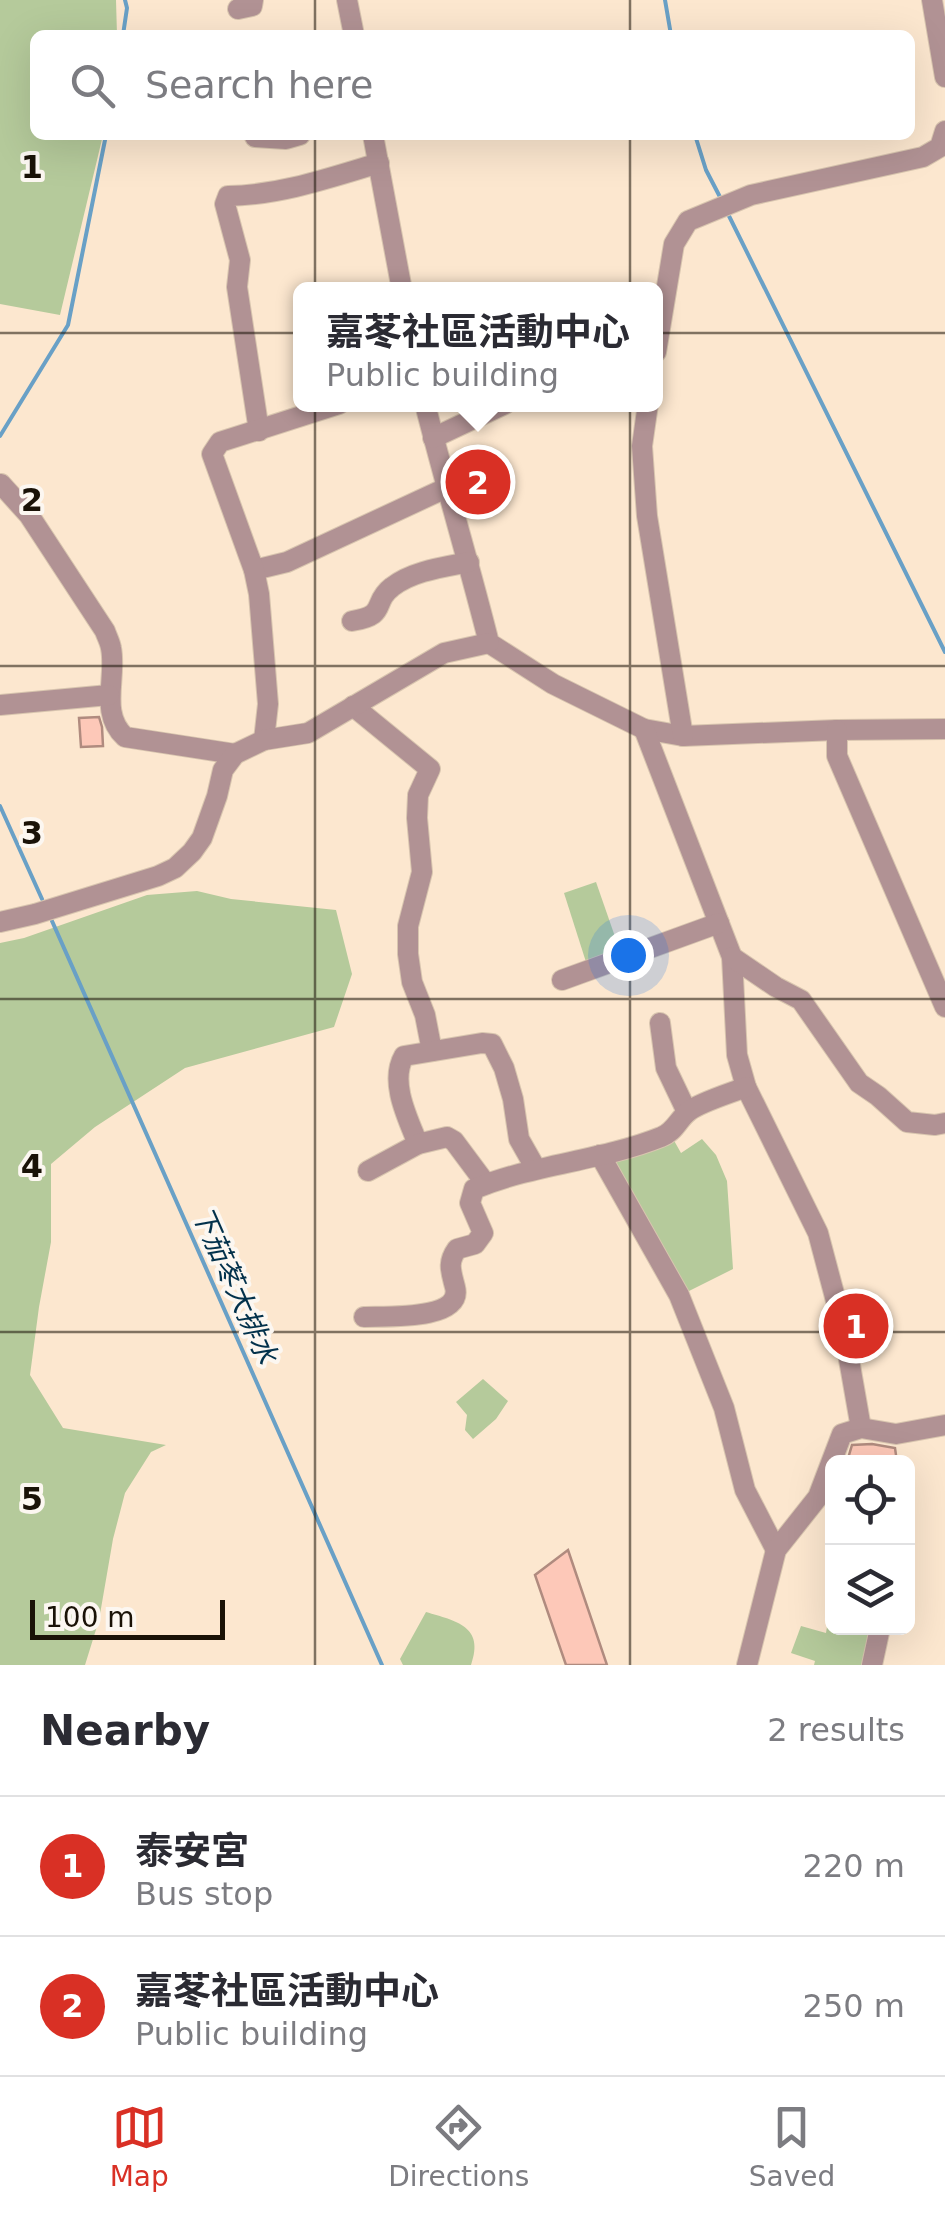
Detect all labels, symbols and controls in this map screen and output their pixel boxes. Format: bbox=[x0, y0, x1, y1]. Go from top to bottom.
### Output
search box bbox=[30, 30, 915, 140]
icon: search bbox=[65, 58, 120, 113]
text: Search here bbox=[145, 63, 373, 107]
text: 1 bbox=[21, 148, 43, 186]
popup bbox=[293, 282, 663, 412]
text: 嘉苳社區活動中心 bbox=[326, 310, 630, 354]
text: Public building bbox=[326, 356, 559, 394]
pin: 2 bbox=[446, 444, 510, 520]
text: 2 bbox=[21, 481, 43, 519]
text: 3 bbox=[21, 814, 43, 852]
your location bbox=[603, 930, 654, 981]
text: 4 bbox=[21, 1147, 43, 1185]
water label: 下茄苳大排水 bbox=[185, 1202, 285, 1370]
pin: 1 bbox=[824, 1288, 888, 1364]
map controls bbox=[825, 1455, 915, 1635]
button: locate bbox=[825, 1455, 915, 1545]
text: 5 bbox=[21, 1480, 43, 1518]
button: layers bbox=[825, 1545, 915, 1635]
scale bar bbox=[30, 1595, 225, 1640]
text: 100 m bbox=[45, 1601, 135, 1634]
text: Nearby bbox=[40, 1706, 210, 1755]
text: 2 results bbox=[767, 1711, 905, 1749]
text: 泰安宮 bbox=[135, 1829, 249, 1873]
text: 1 bbox=[61, 1847, 84, 1885]
text: 220 m bbox=[803, 1847, 905, 1885]
text: Bus stop bbox=[135, 1875, 273, 1913]
text: 嘉苳社區活動中心 bbox=[135, 1969, 439, 2013]
text: 2 bbox=[61, 1987, 84, 2025]
text: 250 m bbox=[803, 1987, 905, 2025]
text: Public building bbox=[135, 2015, 368, 2053]
tab: Map bbox=[110, 2100, 169, 2193]
tab: Directions bbox=[388, 2100, 529, 2193]
tab: Saved bbox=[749, 2100, 835, 2193]

